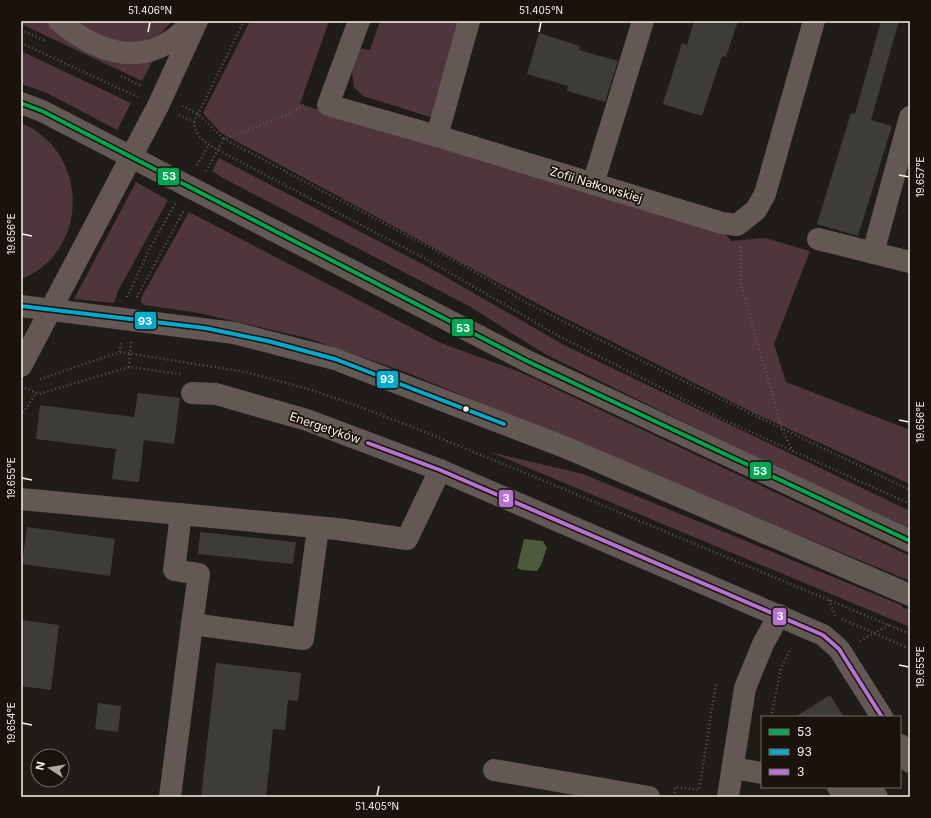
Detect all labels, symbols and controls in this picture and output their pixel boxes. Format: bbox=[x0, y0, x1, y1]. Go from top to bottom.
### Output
text: 51.406°N bbox=[128, 4, 172, 16]
text: 51.405°N bbox=[519, 4, 563, 16]
text: 19.657°E bbox=[914, 156, 926, 198]
street label: Zofii Nałkowskiej bbox=[548, 163, 644, 206]
line badge: 53 bbox=[157, 167, 180, 186]
text: 53 bbox=[162, 169, 176, 183]
text: 19.656°E bbox=[5, 213, 17, 255]
line badge: 93 bbox=[134, 311, 157, 330]
text: 93 bbox=[138, 314, 152, 328]
line badge: 53 bbox=[451, 318, 474, 337]
text: 53 bbox=[456, 321, 470, 335]
line badge: 93 bbox=[376, 370, 399, 389]
text: 93 bbox=[380, 372, 394, 386]
text: 19.656°E bbox=[914, 401, 926, 443]
unlabelled marker bbox=[461, 404, 471, 414]
street label: Energetyków bbox=[288, 408, 363, 447]
text: 19.655°E bbox=[5, 457, 17, 499]
line badge: 53 bbox=[749, 461, 772, 480]
text: 53 bbox=[753, 464, 767, 478]
line badge: 3 bbox=[498, 489, 514, 508]
text: 3 bbox=[502, 491, 510, 505]
line badge: 3 bbox=[772, 607, 787, 626]
text: 3 bbox=[776, 609, 784, 623]
text: 19.655°E bbox=[914, 646, 926, 688]
text: 19.654°E bbox=[5, 702, 17, 744]
legend bbox=[761, 716, 901, 788]
text: 53 bbox=[797, 724, 812, 739]
text: 93 bbox=[797, 744, 812, 759]
north arrow bbox=[30, 748, 70, 788]
text: N bbox=[32, 760, 48, 771]
text: 3 bbox=[797, 764, 804, 779]
text: 51.405°N bbox=[355, 800, 399, 812]

